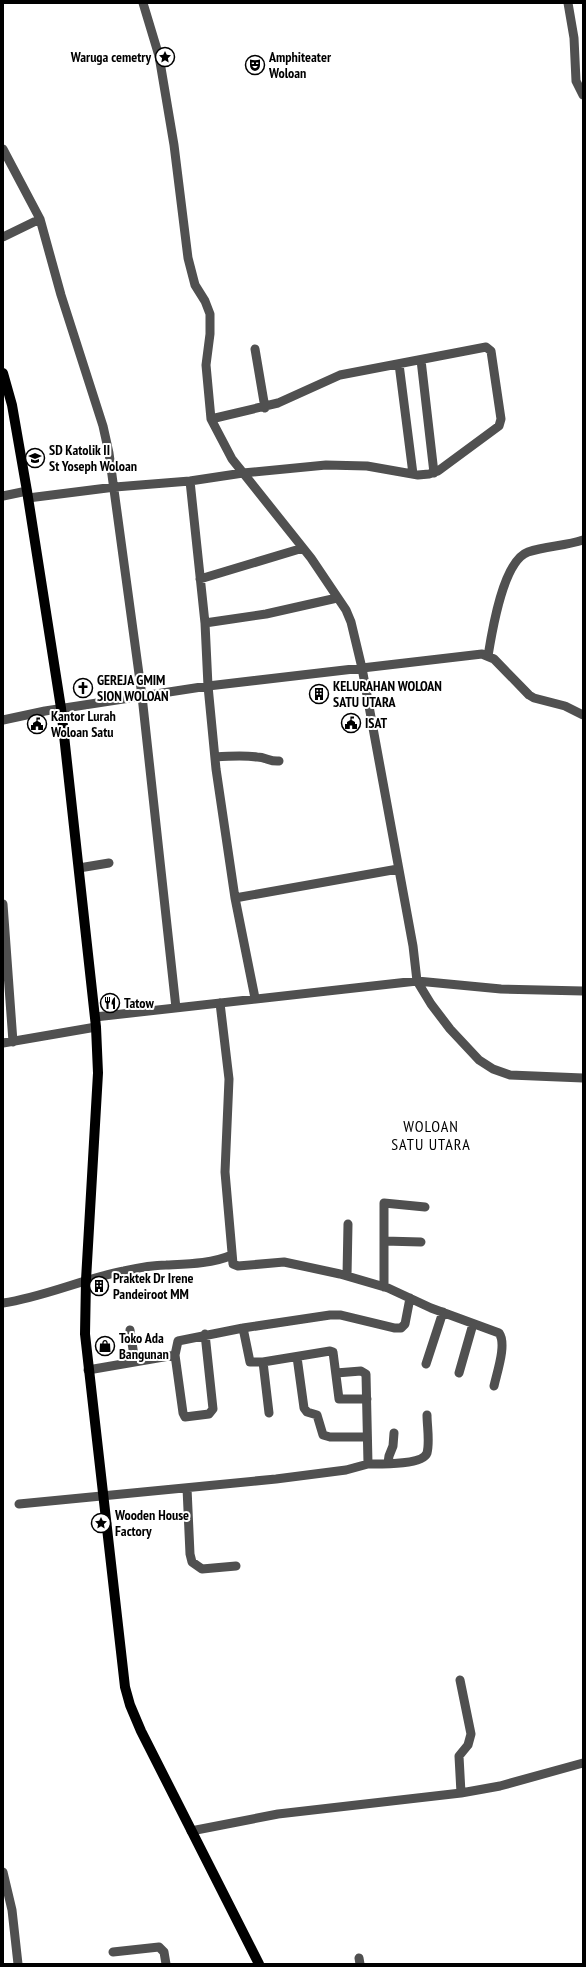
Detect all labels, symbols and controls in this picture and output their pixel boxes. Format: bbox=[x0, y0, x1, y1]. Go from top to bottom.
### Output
place icon: Waruga cemetry bbox=[154, 46, 176, 68]
place label: Waruga cemetry bbox=[70, 48, 151, 66]
place label: Amphiteater Woloan bbox=[268, 48, 332, 82]
theatre icon: Amphiteater Woloan bbox=[244, 54, 266, 76]
place label: SD Katolik II St Yoseph Woloan bbox=[49, 441, 137, 475]
school or university icon: SD Katolik II St Yoseph Woloan bbox=[24, 447, 46, 469]
place label: GEREJA GMIM SION WOLOAN bbox=[97, 671, 169, 705]
church icon: GEREJA GMIM SION WOLOAN bbox=[72, 677, 94, 699]
place label: KELURAHAN WOLOAN SATU UTARA bbox=[333, 677, 442, 711]
building icon: KELURAHAN WOLOAN SATU UTARA bbox=[308, 683, 330, 705]
place label: Kantor Lurah Woloan Satu bbox=[50, 707, 116, 741]
public building icon: ISAT bbox=[340, 712, 362, 734]
public building icon: Kantor Lurah Woloan Satu bbox=[26, 713, 48, 735]
place label: ISAT bbox=[365, 714, 388, 732]
restaurant icon: Tatow bbox=[99, 992, 121, 1014]
place label: Tatow bbox=[124, 994, 154, 1012]
district label: WOLOAN SATU UTARA bbox=[391, 1116, 471, 1154]
place label: Praktek Dr Irene Pandeiroot MM bbox=[113, 1269, 194, 1303]
building icon: Praktek Dr Irene Pandeiroot MM bbox=[88, 1275, 110, 1297]
place label: Toko Ada Bangunan bbox=[119, 1329, 169, 1363]
shop icon: Toko Ada Bangunan bbox=[94, 1335, 116, 1357]
place label: Wooden House Factory bbox=[114, 1506, 189, 1540]
place icon: Wooden House Factory bbox=[90, 1512, 112, 1534]

